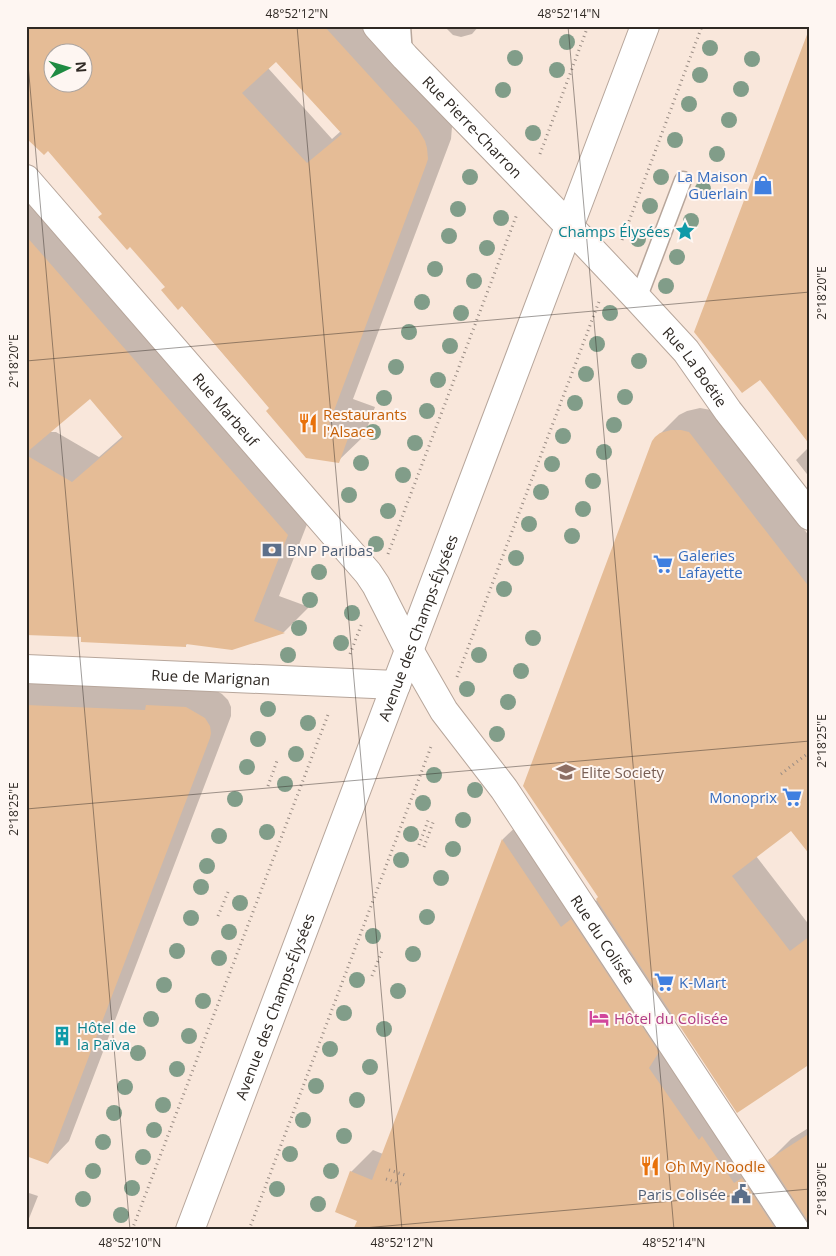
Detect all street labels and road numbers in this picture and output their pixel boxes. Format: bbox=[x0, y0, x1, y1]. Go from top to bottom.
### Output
street label: Rue Pierre-Charron bbox=[418, 71, 527, 182]
street label: Rue La Boétie bbox=[659, 322, 732, 411]
street label: Rue Marbeuf bbox=[189, 369, 264, 451]
street label: Avenue des Champs-Élysées bbox=[373, 532, 462, 724]
street label: Rue de Marignan bbox=[151, 664, 271, 690]
street label: Rue du Colisée bbox=[566, 891, 640, 988]
street label: Avenue des Champs-Élysées bbox=[230, 910, 319, 1102]

